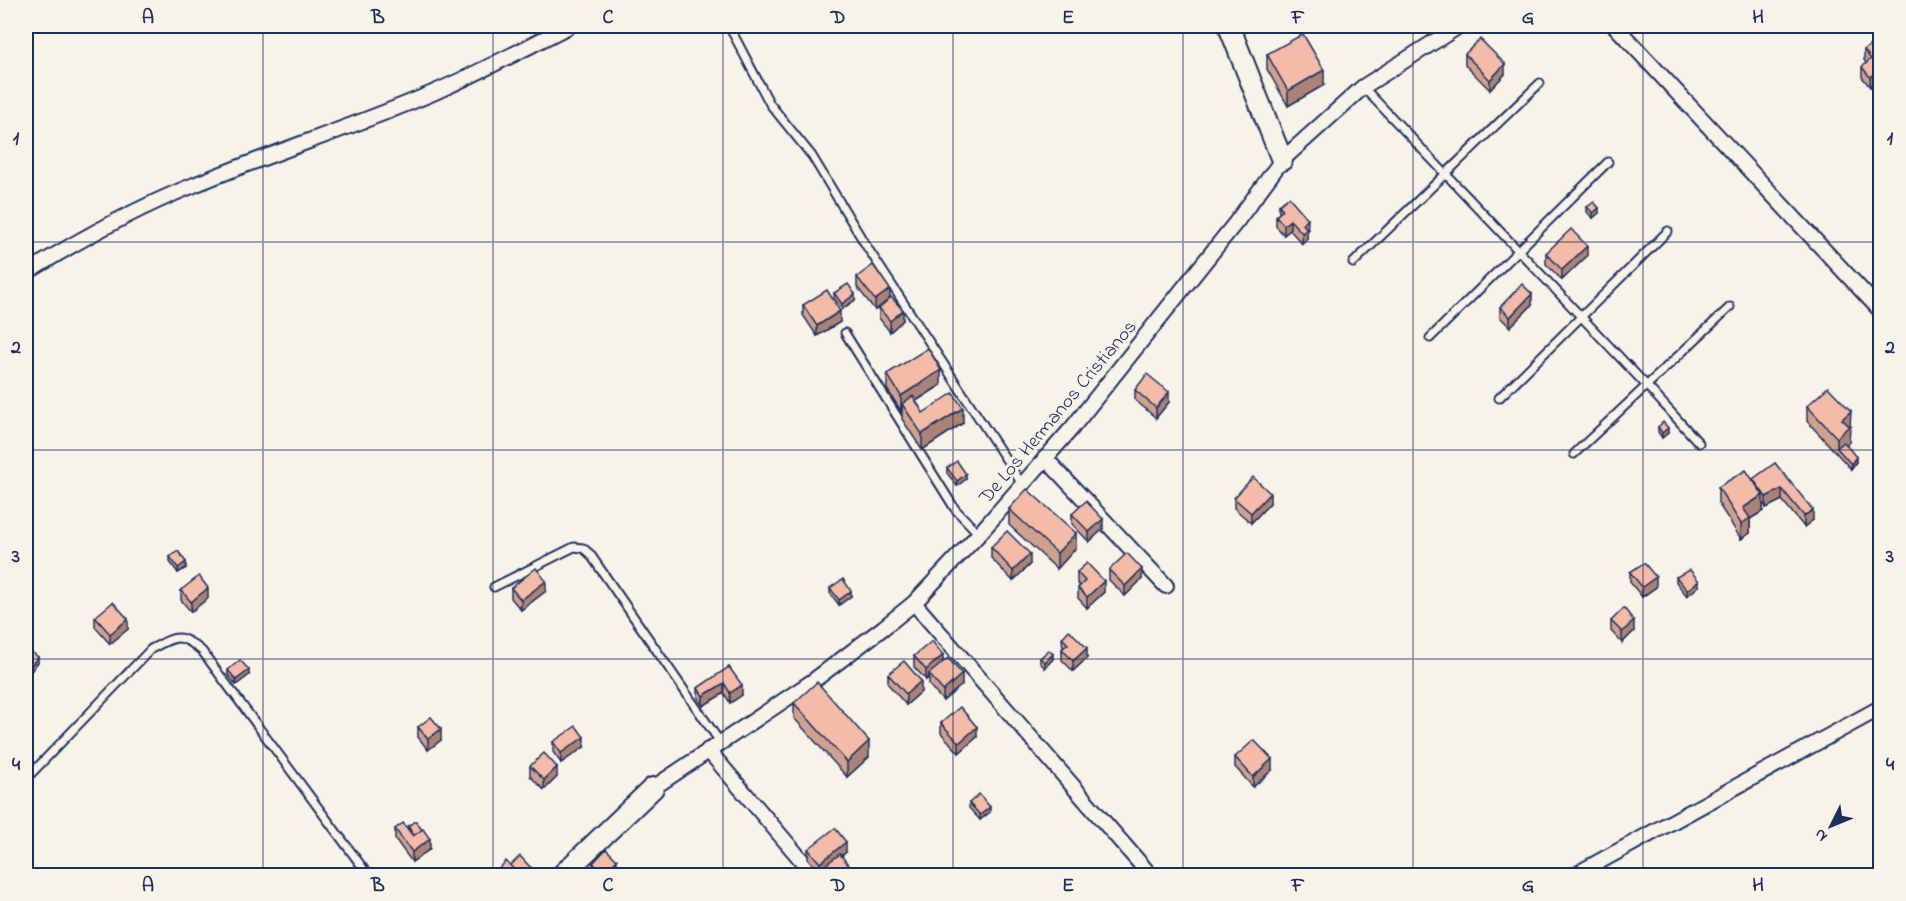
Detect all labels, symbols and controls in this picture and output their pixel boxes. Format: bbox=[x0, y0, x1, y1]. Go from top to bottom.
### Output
text: A bbox=[142, 4, 154, 33]
text: B bbox=[370, 4, 385, 33]
text: C bbox=[603, 4, 614, 33]
text: D bbox=[830, 4, 845, 33]
text: E bbox=[1062, 4, 1074, 33]
text: F bbox=[1291, 4, 1305, 33]
text: G bbox=[1522, 4, 1535, 33]
text: H bbox=[1752, 4, 1764, 33]
text: 1 bbox=[13, 125, 20, 154]
text: 1 bbox=[1887, 125, 1894, 154]
street label: De Los Hermanos Cristianos bbox=[972, 314, 1145, 512]
text: 2 bbox=[10, 334, 21, 363]
text: 2 bbox=[1884, 334, 1895, 363]
text: 3 bbox=[11, 543, 20, 572]
text: 3 bbox=[1885, 543, 1894, 572]
text: 4 bbox=[12, 751, 21, 780]
text: 4 bbox=[1886, 751, 1895, 780]
north arrow bbox=[1801, 796, 1861, 856]
text: N bbox=[1809, 823, 1834, 847]
text: A bbox=[142, 872, 154, 901]
text: B bbox=[370, 872, 385, 901]
text: C bbox=[603, 872, 614, 901]
text: D bbox=[830, 872, 845, 901]
text: E bbox=[1062, 872, 1074, 901]
text: F bbox=[1291, 872, 1305, 901]
text: G bbox=[1522, 872, 1535, 901]
text: H bbox=[1752, 872, 1764, 901]

